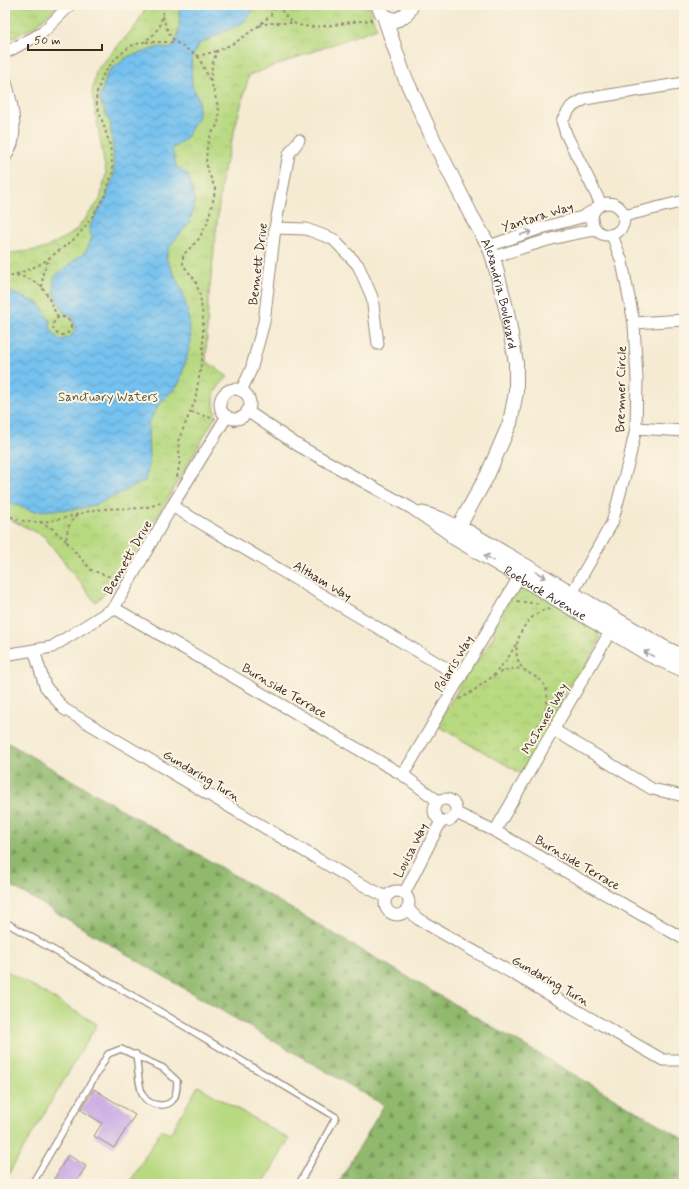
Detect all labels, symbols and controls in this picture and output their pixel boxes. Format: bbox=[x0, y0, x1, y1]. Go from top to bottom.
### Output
scale bar bbox=[28, 26, 102, 52]
text: 50 m bbox=[34, 33, 61, 49]
street label: Yantara Way bbox=[499, 198, 575, 236]
street label: Bennett Drive bbox=[245, 222, 272, 306]
one-way arrow bbox=[519, 229, 532, 236]
street label: Alexandria Boulevard bbox=[476, 235, 520, 350]
street label: Bremner Circle bbox=[612, 346, 631, 433]
park label: Sanctuary Waters bbox=[58, 389, 158, 406]
street label: Bennett Drive bbox=[100, 517, 156, 598]
one-way arrow bbox=[483, 554, 495, 562]
street label: Altham Way bbox=[290, 557, 355, 605]
street label: Roebuck Avenue bbox=[501, 563, 590, 625]
one-way arrow bbox=[535, 572, 547, 580]
street label: Polaris Way bbox=[431, 632, 478, 695]
one-way arrow bbox=[643, 649, 655, 657]
street label: Burnside Terrace bbox=[238, 660, 330, 723]
street label: McInnes Way bbox=[518, 680, 573, 757]
street label: Gundaring Turn bbox=[159, 746, 243, 807]
street label: Louisa Way bbox=[390, 820, 432, 881]
street label: Burnside Terrace bbox=[531, 832, 623, 895]
street label: Gundaring Turn bbox=[508, 952, 592, 1011]

